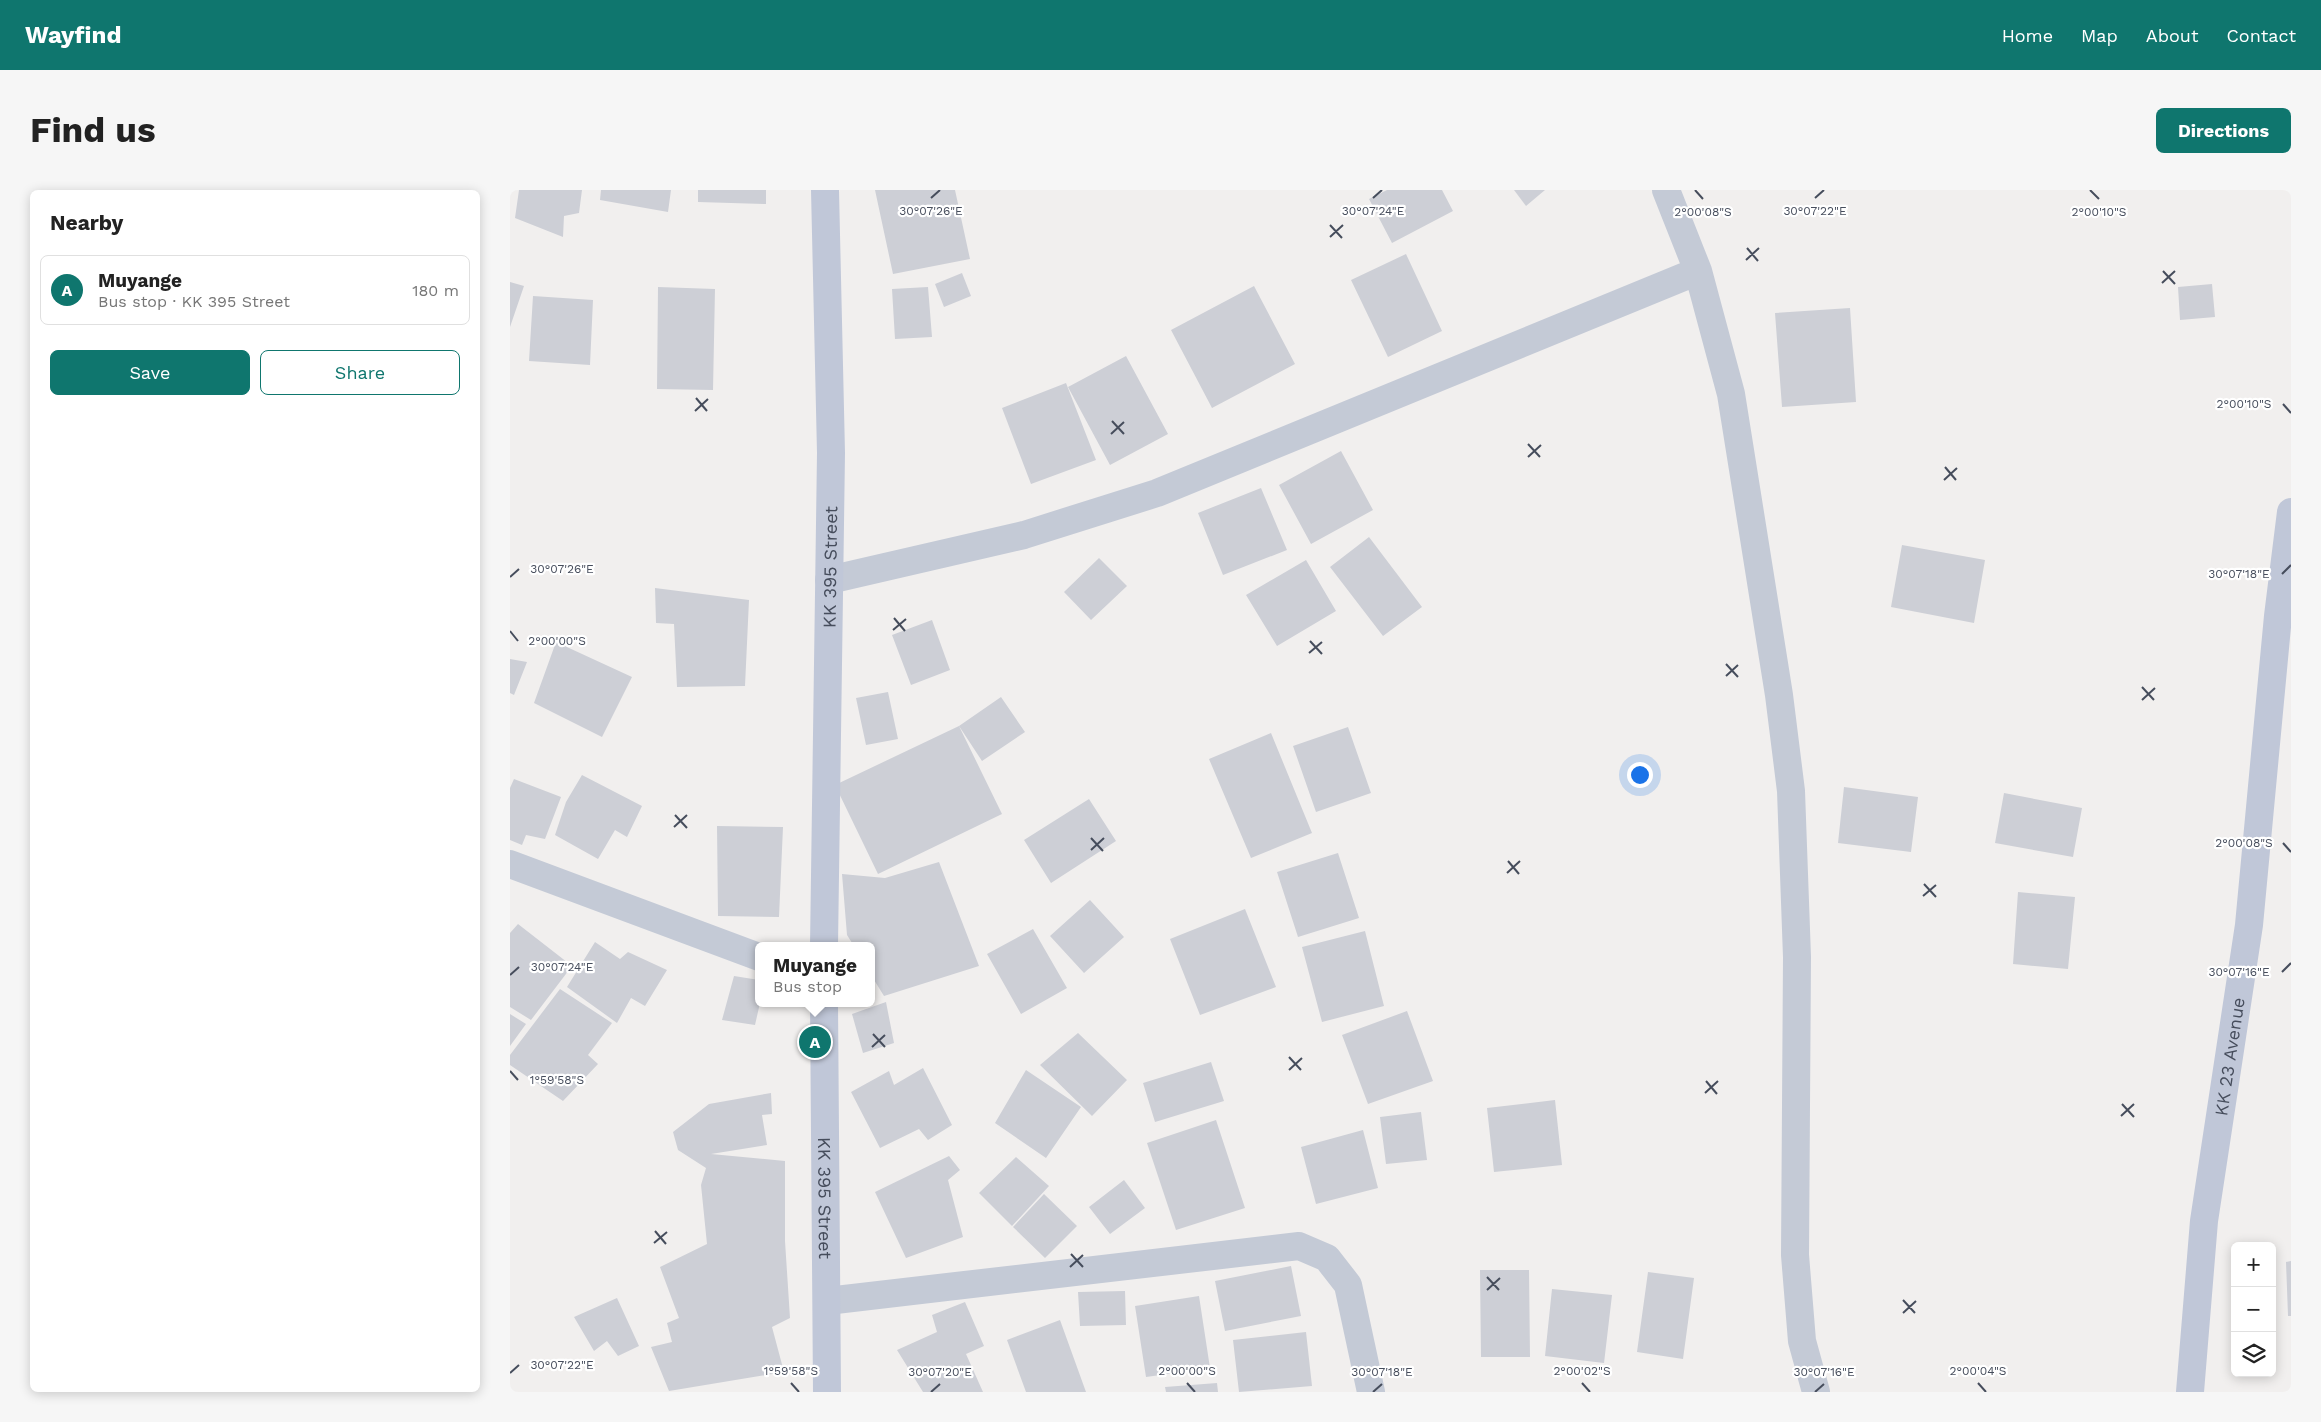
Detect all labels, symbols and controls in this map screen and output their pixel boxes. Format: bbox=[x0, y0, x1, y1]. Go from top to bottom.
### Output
text: Wayfind bbox=[25, 21, 121, 49]
text: Home bbox=[2002, 25, 2053, 46]
text: Map bbox=[2081, 25, 2118, 46]
text: About bbox=[2146, 25, 2198, 46]
text: Contact bbox=[2226, 25, 2296, 46]
button: Directions bbox=[2156, 108, 2291, 153]
text: Find us bbox=[30, 109, 156, 151]
text: 30°07'26"E bbox=[899, 204, 963, 218]
text: 30°07'24"E bbox=[1342, 204, 1405, 218]
text: 30°07'22"E bbox=[1783, 204, 1847, 218]
text: 2°00'08"S bbox=[1674, 205, 1732, 219]
text: 2°00'10"S bbox=[2072, 205, 2126, 219]
text: Nearby bbox=[50, 210, 123, 235]
text: Muyange bbox=[98, 269, 182, 292]
text: A bbox=[62, 281, 72, 300]
text: 180 m bbox=[412, 281, 459, 300]
text: Bus stop · KK 395 Street bbox=[98, 292, 290, 311]
button: Save bbox=[50, 350, 250, 395]
button: Share bbox=[260, 350, 460, 395]
text: 2°00'10"S bbox=[2217, 397, 2271, 411]
street label: KK 395 Street bbox=[818, 505, 841, 628]
text: 30°07'26"E bbox=[530, 562, 594, 576]
text: 30°07'18"E bbox=[2208, 567, 2270, 581]
text: 2°00'00"S bbox=[528, 634, 586, 648]
your location bbox=[1627, 762, 1653, 788]
text: 2°00'08"S bbox=[2215, 836, 2273, 850]
popup bbox=[755, 942, 875, 1007]
text: Muyange bbox=[773, 954, 857, 977]
text: 30°07'24"E bbox=[531, 960, 594, 974]
text: 30°07'16"E bbox=[2208, 965, 2270, 979]
text: Bus stop bbox=[773, 977, 842, 996]
street label: KK 23 Avenue bbox=[2210, 996, 2248, 1117]
pin: A bbox=[799, 1023, 831, 1061]
text: 1°59'58"S bbox=[530, 1073, 584, 1087]
street label: KK 395 Street bbox=[815, 1137, 836, 1260]
map controls bbox=[2231, 1242, 2276, 1377]
button: + bbox=[2231, 1242, 2276, 1287]
button: − bbox=[2231, 1287, 2276, 1332]
button: layers bbox=[2231, 1332, 2276, 1377]
text: 30°07'22"E bbox=[530, 1358, 594, 1372]
text: 1°59'58"S bbox=[764, 1364, 818, 1378]
text: 2°00'00"S bbox=[1158, 1364, 1216, 1378]
text: 2°00'02"S bbox=[1553, 1364, 1611, 1378]
text: 2°00'04"S bbox=[1950, 1364, 2006, 1378]
text: 30°07'20"E bbox=[908, 1365, 972, 1379]
text: 30°07'18"E bbox=[1351, 1365, 1413, 1379]
text: 30°07'16"E bbox=[1793, 1365, 1855, 1379]

